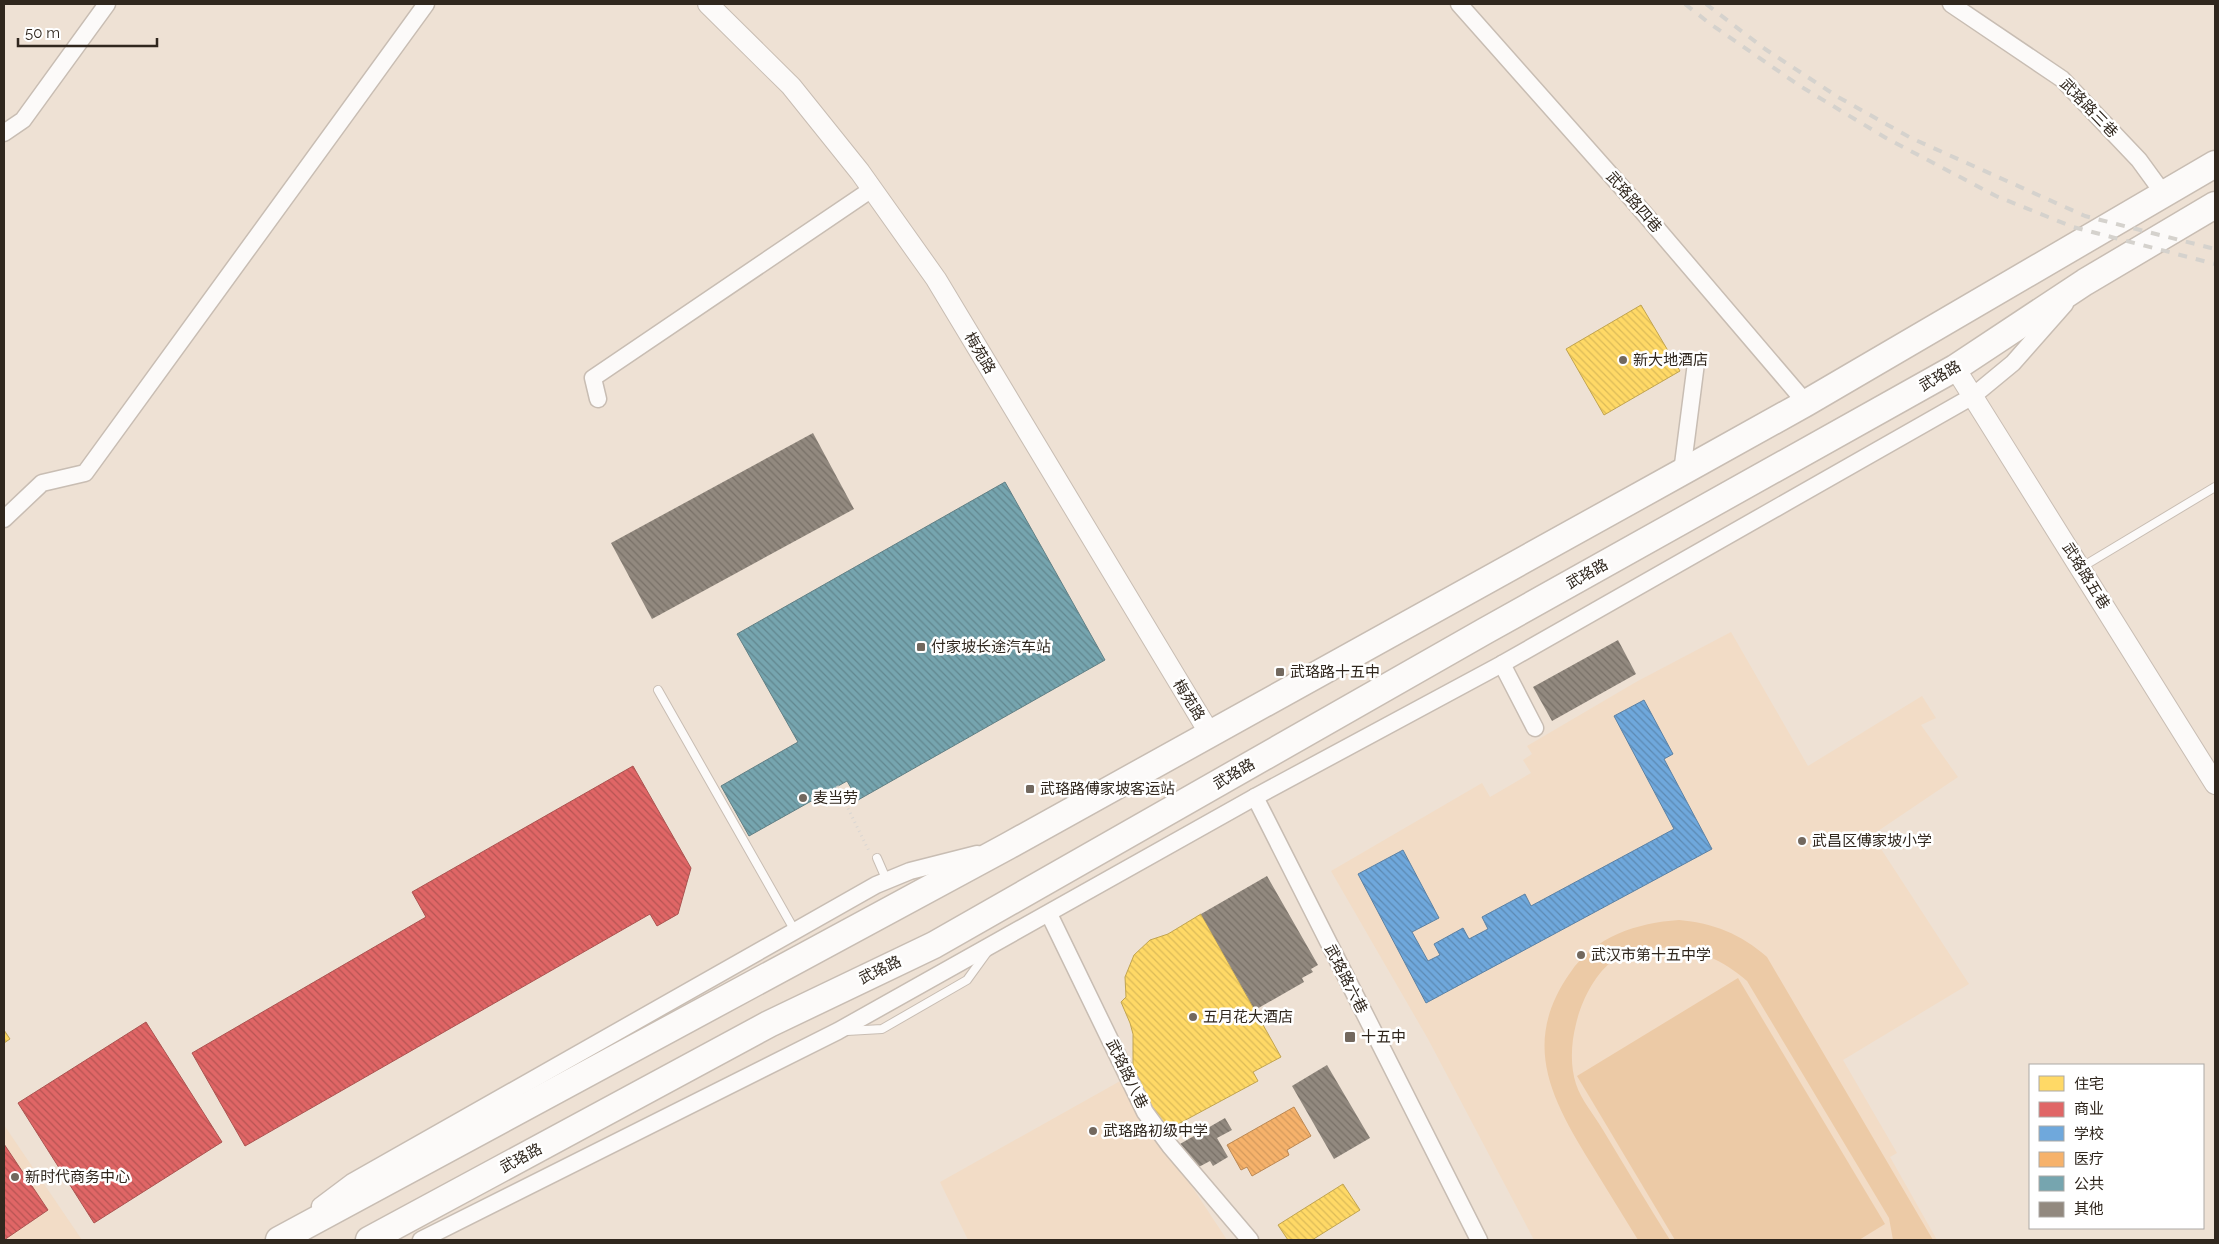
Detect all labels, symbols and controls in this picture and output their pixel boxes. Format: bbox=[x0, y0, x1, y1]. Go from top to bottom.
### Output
scale bar bbox=[18, 15, 156, 47]
text: 50 m bbox=[25, 24, 60, 42]
street label: 武珞路三巷 bbox=[2056, 75, 2122, 141]
street label: 武珞路四巷 bbox=[1603, 168, 1665, 236]
street label: 梅苑路 bbox=[961, 329, 999, 377]
place label: 新大地酒店 bbox=[1633, 351, 1708, 369]
marker: 新大地酒店 bbox=[1617, 354, 1629, 366]
street label: 武珞路 bbox=[1916, 357, 1964, 395]
street label: 武珞路五巷 bbox=[2058, 539, 2114, 613]
street label: 武珞路 bbox=[1563, 555, 1611, 593]
place label: 付家坡长途汽车站 bbox=[931, 638, 1051, 656]
marker: 付家坡长途汽车站 bbox=[915, 641, 927, 653]
place label: 武珞路十五中 bbox=[1290, 663, 1380, 681]
marker: 武珞路十五中 bbox=[1274, 666, 1286, 678]
street label: 梅苑路 bbox=[1169, 676, 1209, 724]
street label: 武珞路 bbox=[1210, 755, 1258, 793]
place label: 武珞路傅家坡客运站 bbox=[1040, 780, 1175, 798]
marker: 武珞路傅家坡客运站 bbox=[1024, 783, 1036, 795]
place label: 麦当劳 bbox=[813, 789, 858, 807]
marker: 麦当劳 bbox=[797, 792, 809, 804]
place label: 武昌区傅家坡小学 bbox=[1812, 832, 1932, 850]
marker: 武昌区傅家坡小学 bbox=[1796, 835, 1808, 847]
street label: 武珞路六巷 bbox=[1321, 941, 1371, 1017]
place label: 武汉市第十五中学 bbox=[1591, 946, 1711, 964]
marker: 武汉市第十五中学 bbox=[1575, 949, 1587, 961]
street label: 武珞路 bbox=[856, 952, 904, 988]
place label: 五月花大酒店 bbox=[1203, 1008, 1293, 1026]
marker: 五月花大酒店 bbox=[1187, 1011, 1199, 1023]
place label: 十五中 bbox=[1361, 1028, 1406, 1046]
marker: 十五中 bbox=[1343, 1030, 1357, 1044]
street label: 武珞路八巷 bbox=[1102, 1036, 1152, 1112]
legend bbox=[2029, 1064, 2204, 1229]
text: 住宅 bbox=[2074, 1075, 2104, 1093]
text: 商业 bbox=[2074, 1100, 2104, 1118]
place label: 武珞路初级中学 bbox=[1103, 1122, 1208, 1140]
marker: 武珞路初级中学 bbox=[1087, 1125, 1099, 1137]
text: 学校 bbox=[2074, 1125, 2104, 1143]
street label: 武珞路 bbox=[497, 1139, 545, 1177]
text: 医疗 bbox=[2074, 1150, 2104, 1168]
place label: 新时代商务中心 bbox=[25, 1168, 130, 1186]
marker: 新时代商务中心 bbox=[9, 1171, 21, 1183]
text: 公共 bbox=[2074, 1175, 2104, 1193]
text: 其他 bbox=[2074, 1200, 2104, 1218]

